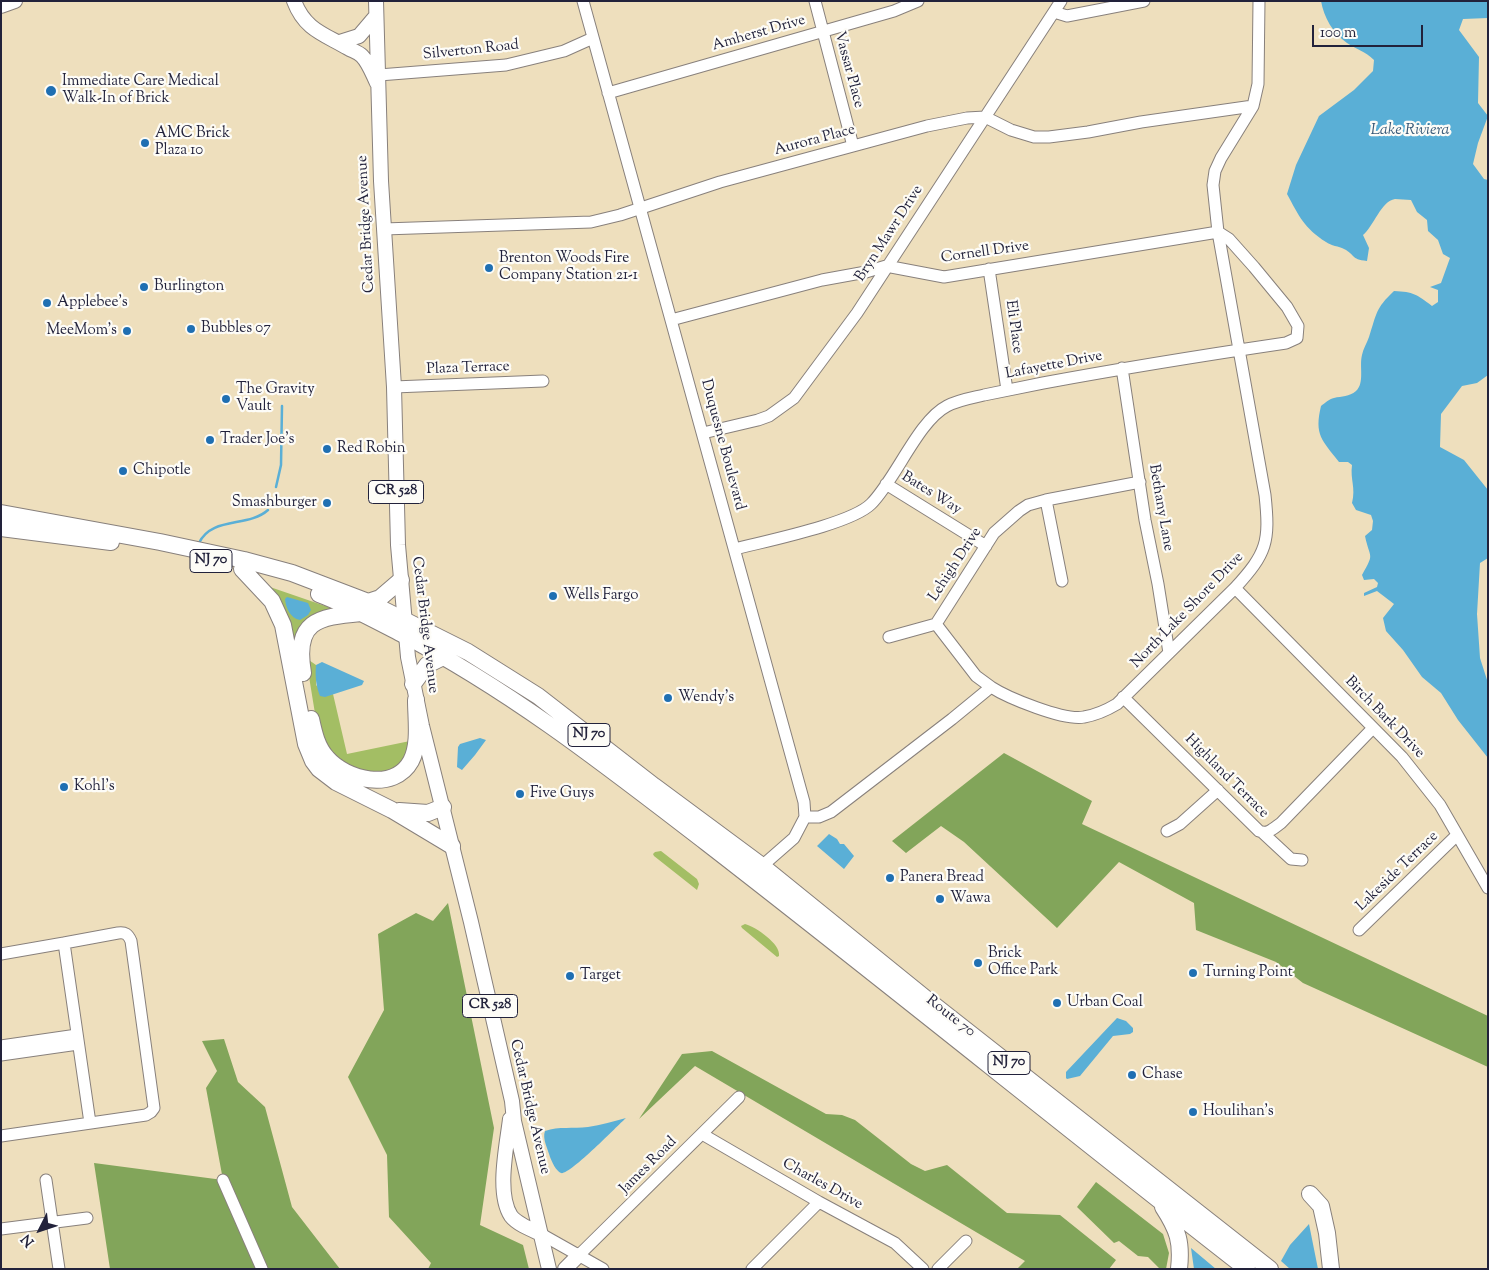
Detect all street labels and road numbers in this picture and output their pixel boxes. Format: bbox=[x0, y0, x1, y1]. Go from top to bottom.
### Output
street label: Amherst Drive bbox=[710, 12, 808, 56]
street label: Vassar Place bbox=[829, 30, 867, 110]
street label: Silverton Road bbox=[422, 37, 520, 65]
street label: Aurora Place bbox=[773, 122, 857, 160]
street label: Cedar Bridge Avenue bbox=[354, 155, 380, 293]
street label: Bryn Mawr Drive bbox=[852, 182, 928, 286]
street label: Cornell Drive bbox=[940, 238, 1030, 268]
street label: Eli Place bbox=[1000, 299, 1026, 355]
street label: Lafayette Drive bbox=[1004, 348, 1104, 384]
street label: Plaza Terrace bbox=[426, 359, 510, 379]
street label: Duquesne Boulevard bbox=[696, 378, 748, 512]
street label: Bethany Lane bbox=[1143, 463, 1177, 553]
street label: Bates Way bbox=[898, 469, 964, 519]
road number: CR 528 bbox=[368, 481, 424, 504]
street label: Lehigh Drive bbox=[925, 525, 987, 605]
street label: North Lake Shore Drive bbox=[1128, 549, 1248, 673]
road number: NJ 70 bbox=[190, 550, 232, 572]
street label: Cedar Bridge Avenue bbox=[407, 556, 441, 694]
street label: Birch Bark Drive bbox=[1340, 673, 1428, 763]
road number: NJ 70 bbox=[568, 724, 610, 746]
street label: Highland Terrace bbox=[1180, 731, 1272, 823]
street label: Lakeside Terrace bbox=[1353, 828, 1443, 916]
street label: Route 70 bbox=[922, 992, 978, 1042]
road number: CR 528 bbox=[462, 994, 518, 1018]
street label: Cedar Bridge Avenue bbox=[505, 1038, 553, 1176]
road number: NJ 70 bbox=[988, 1052, 1030, 1074]
street label: James Road bbox=[617, 1134, 681, 1198]
street label: Charles Drive bbox=[779, 1155, 865, 1215]

